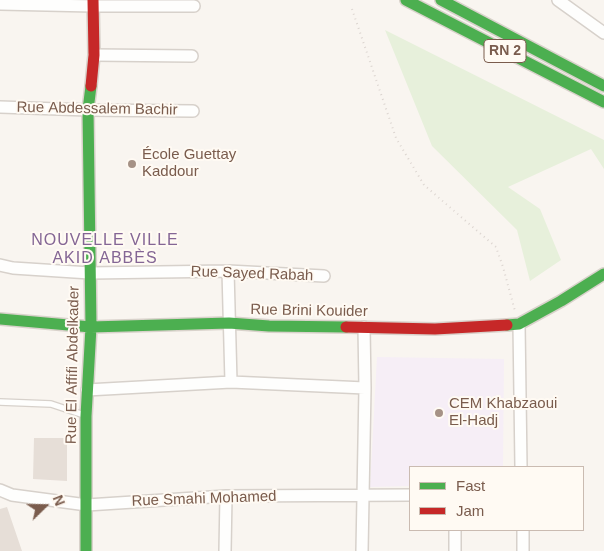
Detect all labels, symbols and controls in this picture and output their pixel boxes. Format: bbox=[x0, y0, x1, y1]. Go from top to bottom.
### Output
road number: RN 2 bbox=[484, 40, 526, 62]
street label: Rue Abdessalem Bachir bbox=[16, 99, 178, 119]
place label: École Guettay Kaddour bbox=[142, 146, 236, 181]
marker: École Guettay Kaddour bbox=[126, 158, 138, 170]
district label: NOUVELLE VILLE AKID ABBÈS bbox=[30, 231, 180, 269]
street label: Rue Sayed Rabah bbox=[190, 263, 314, 285]
street label: Rue El Affifi Abdelkader bbox=[63, 286, 83, 444]
street label: Rue Brini Kouider bbox=[250, 301, 368, 321]
place label: CEM Khabzaoui El-Hadj bbox=[449, 395, 557, 430]
marker: CEM Khabzaoui El-Hadj bbox=[433, 407, 445, 419]
legend bbox=[409, 466, 584, 531]
text: Fast bbox=[456, 477, 485, 494]
north arrow bbox=[20, 481, 70, 531]
street label: Rue Smahi Mohamed bbox=[131, 487, 277, 511]
text: N bbox=[50, 493, 68, 508]
text: Jam bbox=[456, 502, 484, 519]

